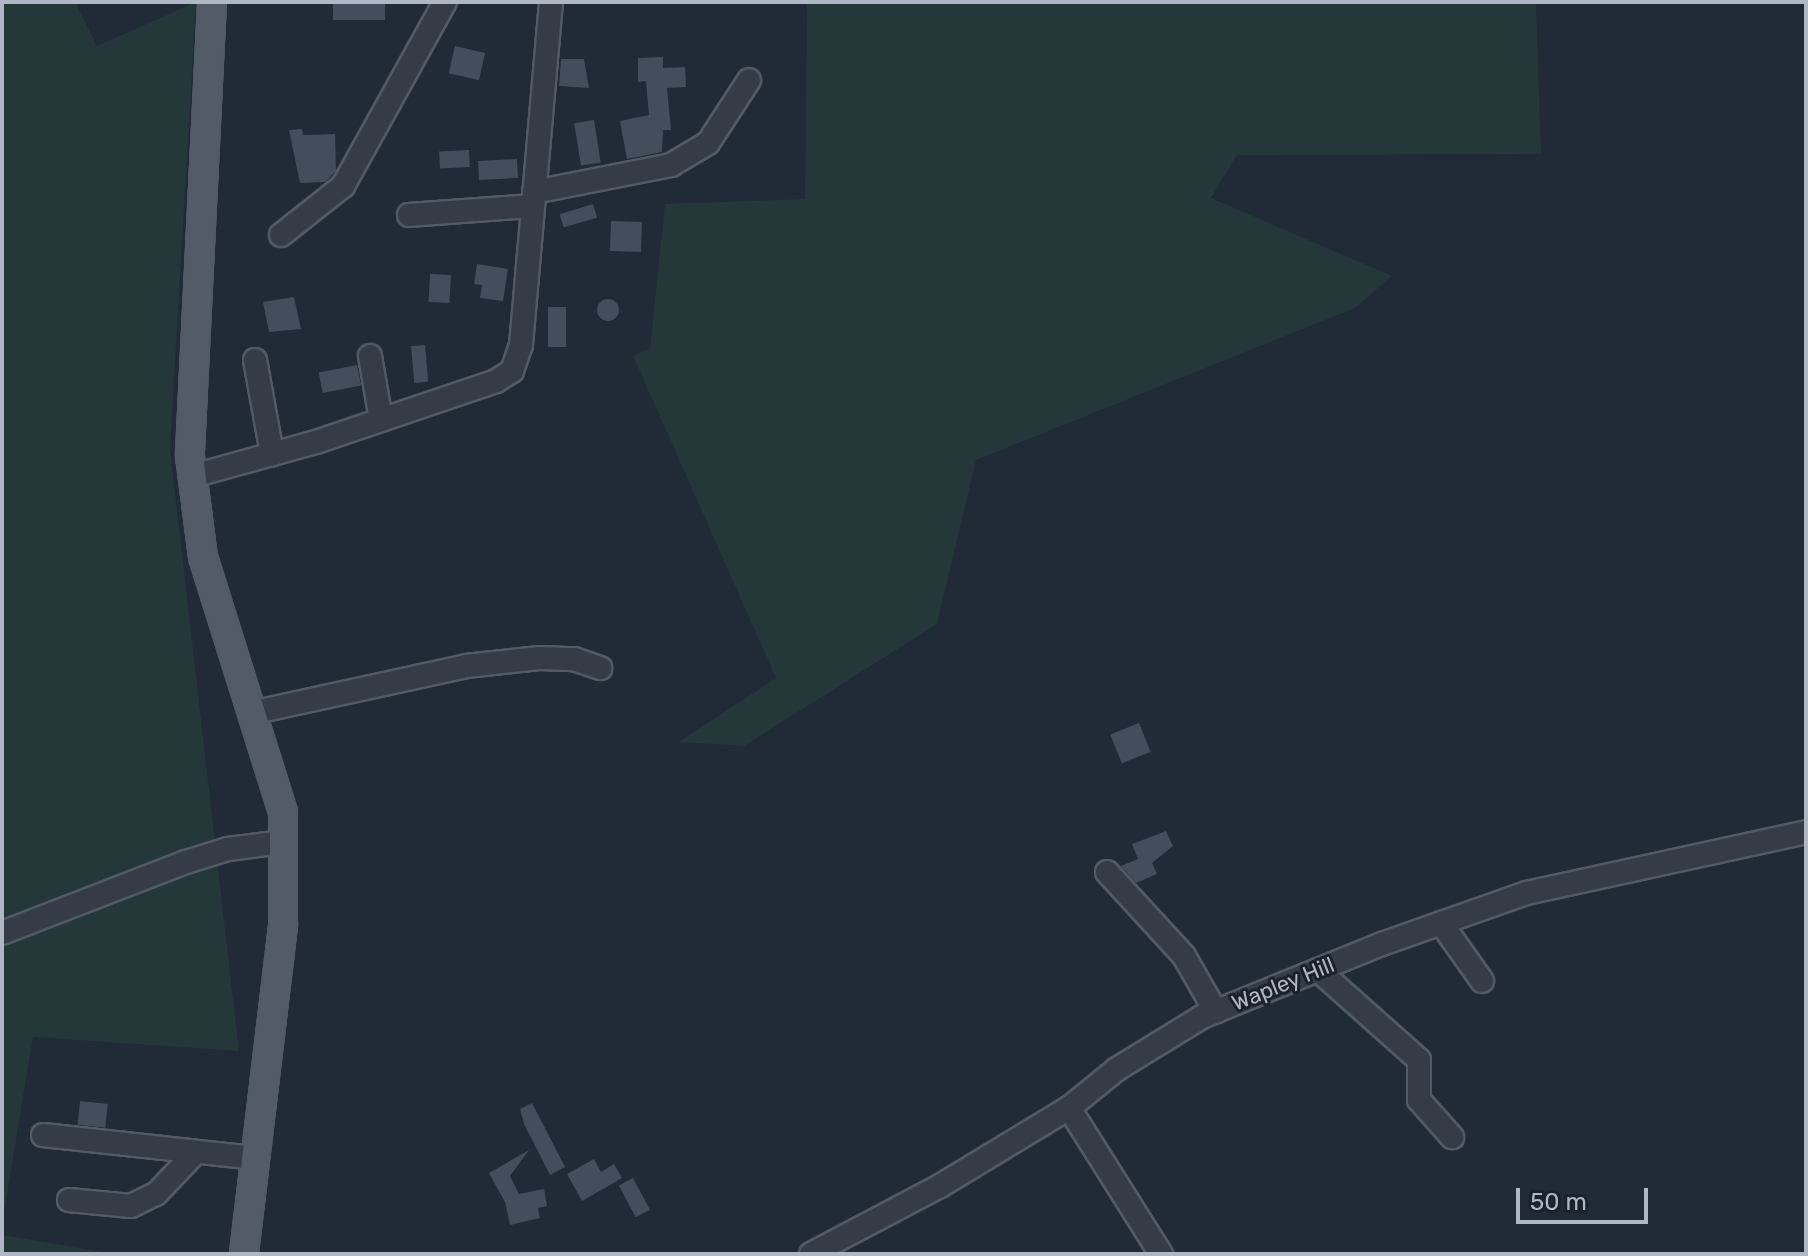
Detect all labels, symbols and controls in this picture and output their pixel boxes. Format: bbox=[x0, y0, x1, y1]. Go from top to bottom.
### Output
street label: Wapley Hill bbox=[1228, 951, 1338, 1017]
scale bar bbox=[1520, 1172, 1652, 1222]
text: 50 m bbox=[1530, 1188, 1587, 1216]

